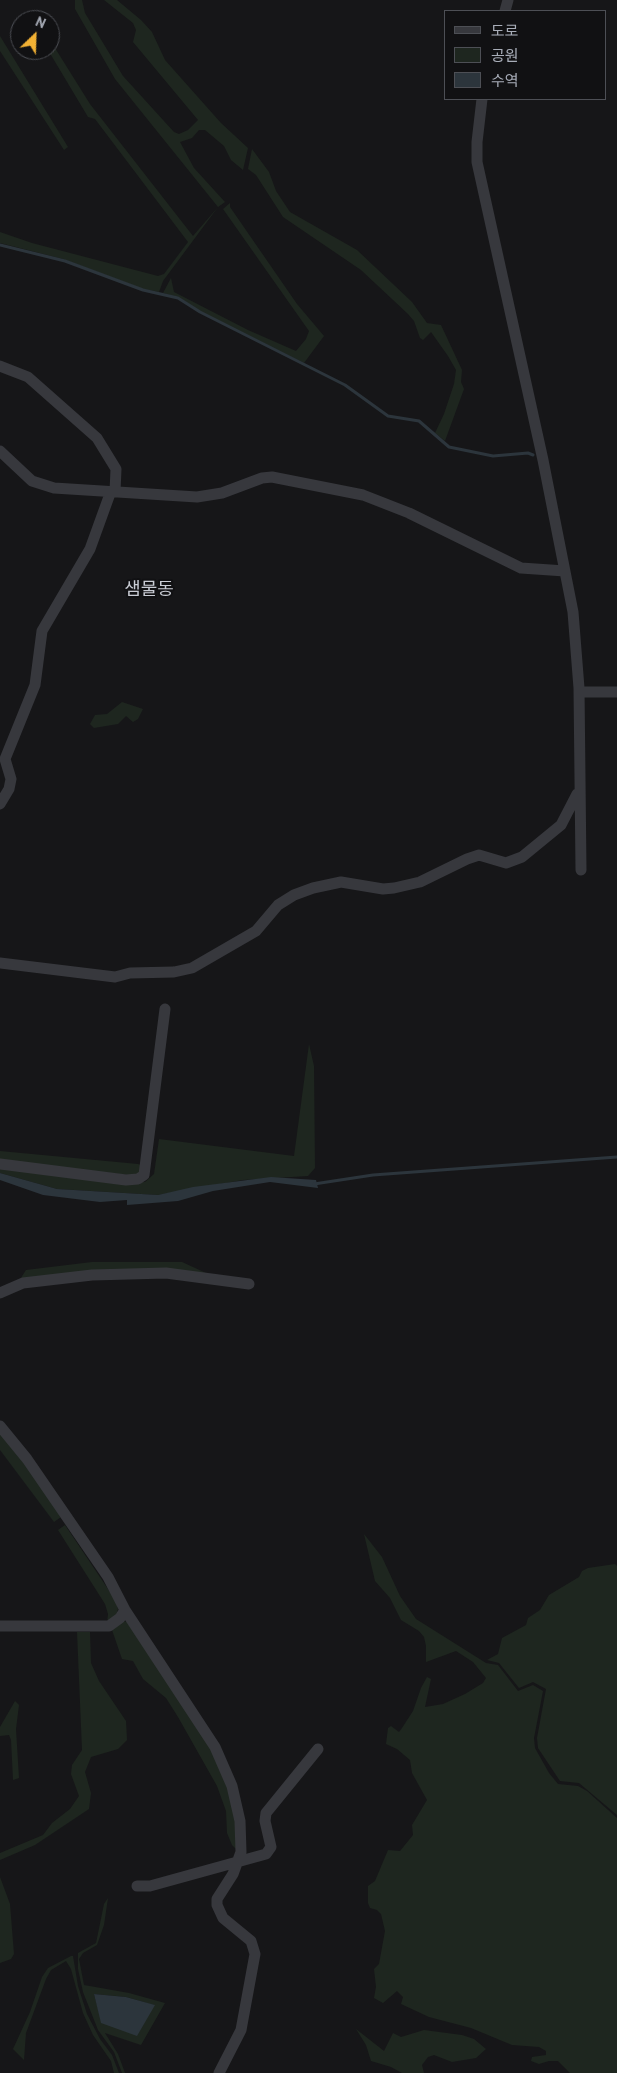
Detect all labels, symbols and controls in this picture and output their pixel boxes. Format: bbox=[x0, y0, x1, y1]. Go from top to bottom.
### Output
north arrow bbox=[10, 10, 60, 60]
legend bbox=[444, 10, 607, 100]
text: N bbox=[33, 12, 49, 32]
text: 도로 bbox=[491, 21, 519, 40]
text: 공원 bbox=[491, 46, 519, 65]
text: 수역 bbox=[491, 71, 519, 90]
district label: 샘물동 bbox=[124, 579, 174, 601]

